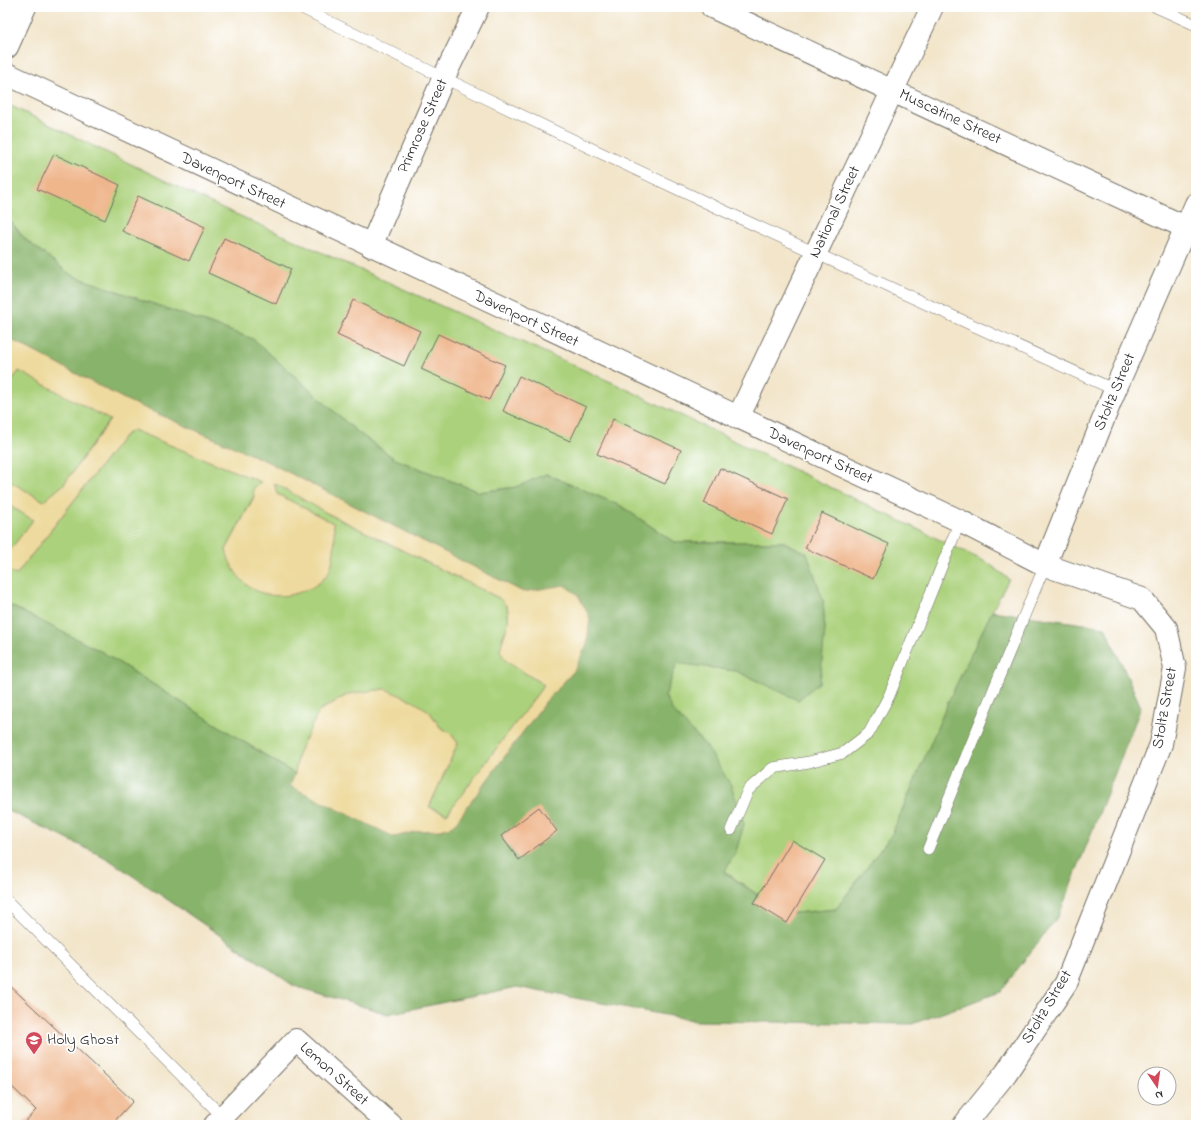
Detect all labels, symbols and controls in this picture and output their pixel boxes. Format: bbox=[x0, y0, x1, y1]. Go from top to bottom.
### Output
street label: Primrose Street bbox=[391, 74, 455, 177]
street label: Muscatine Street bbox=[895, 83, 1006, 151]
street label: Davenport Street bbox=[175, 146, 290, 216]
street label: National Street bbox=[803, 161, 867, 262]
street label: Davenport Street bbox=[468, 284, 583, 354]
street label: Stoltz Street bbox=[1088, 349, 1142, 435]
street label: Davenport Street bbox=[762, 421, 877, 491]
street label: Stoltz Street bbox=[1146, 665, 1184, 751]
street label: Stoltz Street bbox=[1015, 965, 1079, 1049]
place label: Holy Ghost bbox=[47, 1028, 120, 1052]
school or university icon: Holy Ghost bbox=[24, 1030, 44, 1055]
street label: Lemon Street bbox=[294, 1036, 374, 1112]
north arrow bbox=[1137, 1066, 1177, 1106]
text: N bbox=[1154, 1086, 1164, 1103]

